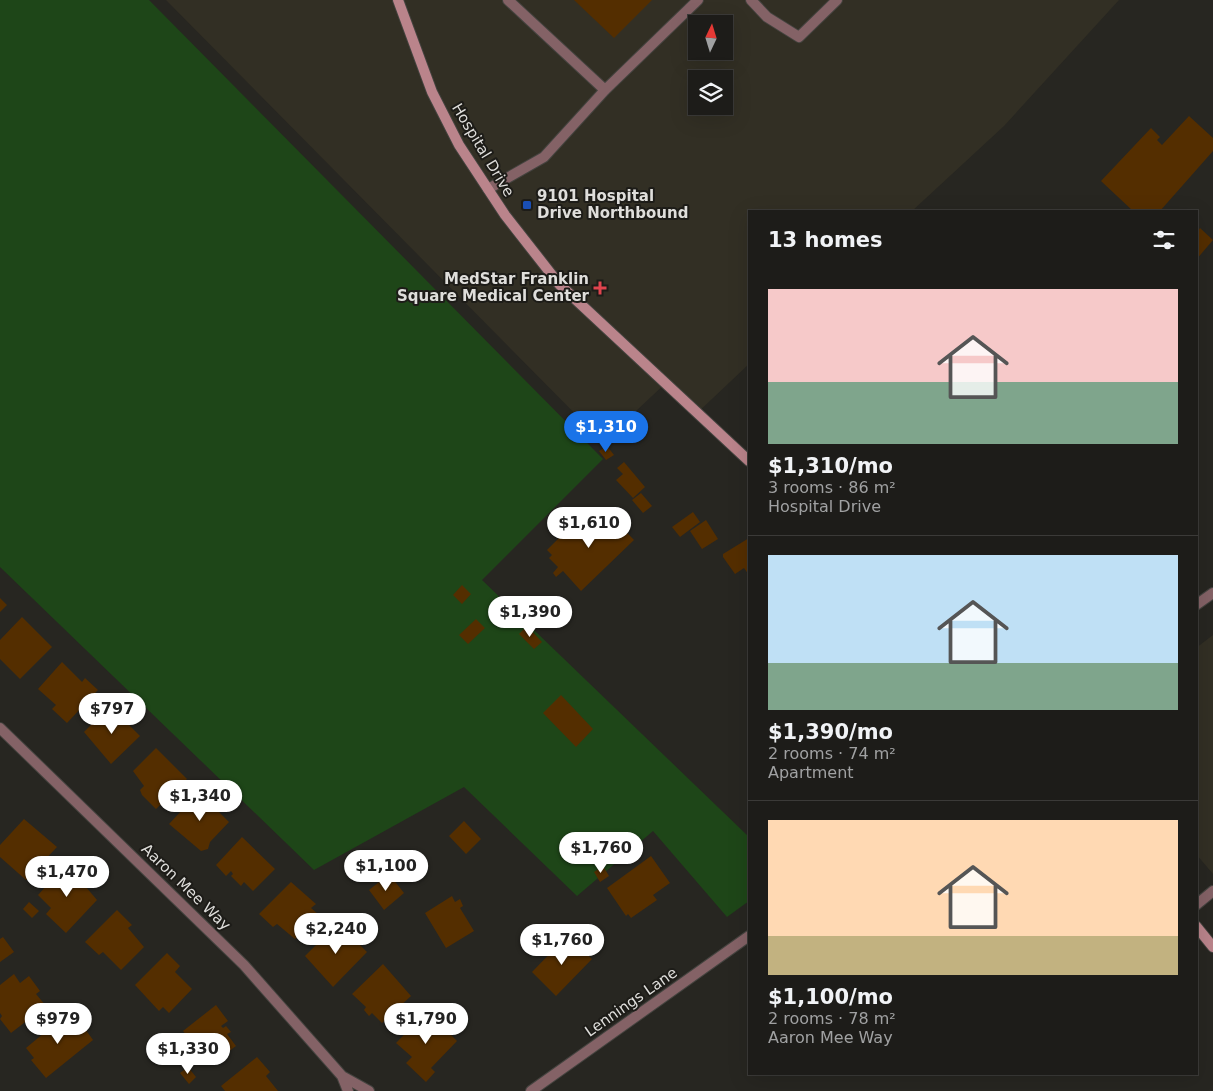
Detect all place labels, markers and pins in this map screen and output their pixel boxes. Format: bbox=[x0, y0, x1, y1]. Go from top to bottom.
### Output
place label: 9101 Hospital Drive Northbound bbox=[537, 187, 688, 222]
marker: 9101 Hospital Drive Northbound bbox=[521, 199, 533, 211]
place label: MedStar Franklin Square Medical Center bbox=[397, 270, 590, 305]
marker: MedStar Franklin Square Medical Center bbox=[593, 281, 607, 295]
pin: $1,310 bbox=[565, 410, 647, 453]
pin: $1,610 bbox=[548, 506, 630, 549]
pin: $1,390 bbox=[489, 596, 571, 638]
pin: $797 bbox=[82, 692, 142, 735]
pin: $1,340 bbox=[159, 780, 241, 822]
pin: $1,760 bbox=[560, 832, 642, 874]
pin: $1,100 bbox=[345, 850, 427, 892]
pin: $1,470 bbox=[26, 856, 108, 898]
pin: $2,240 bbox=[295, 912, 377, 955]
pin: $1,760 bbox=[521, 924, 603, 966]
pin: $979 bbox=[28, 1002, 88, 1045]
pin: $1,790 bbox=[385, 1002, 467, 1045]
pin: $1,330 bbox=[147, 1032, 229, 1075]

